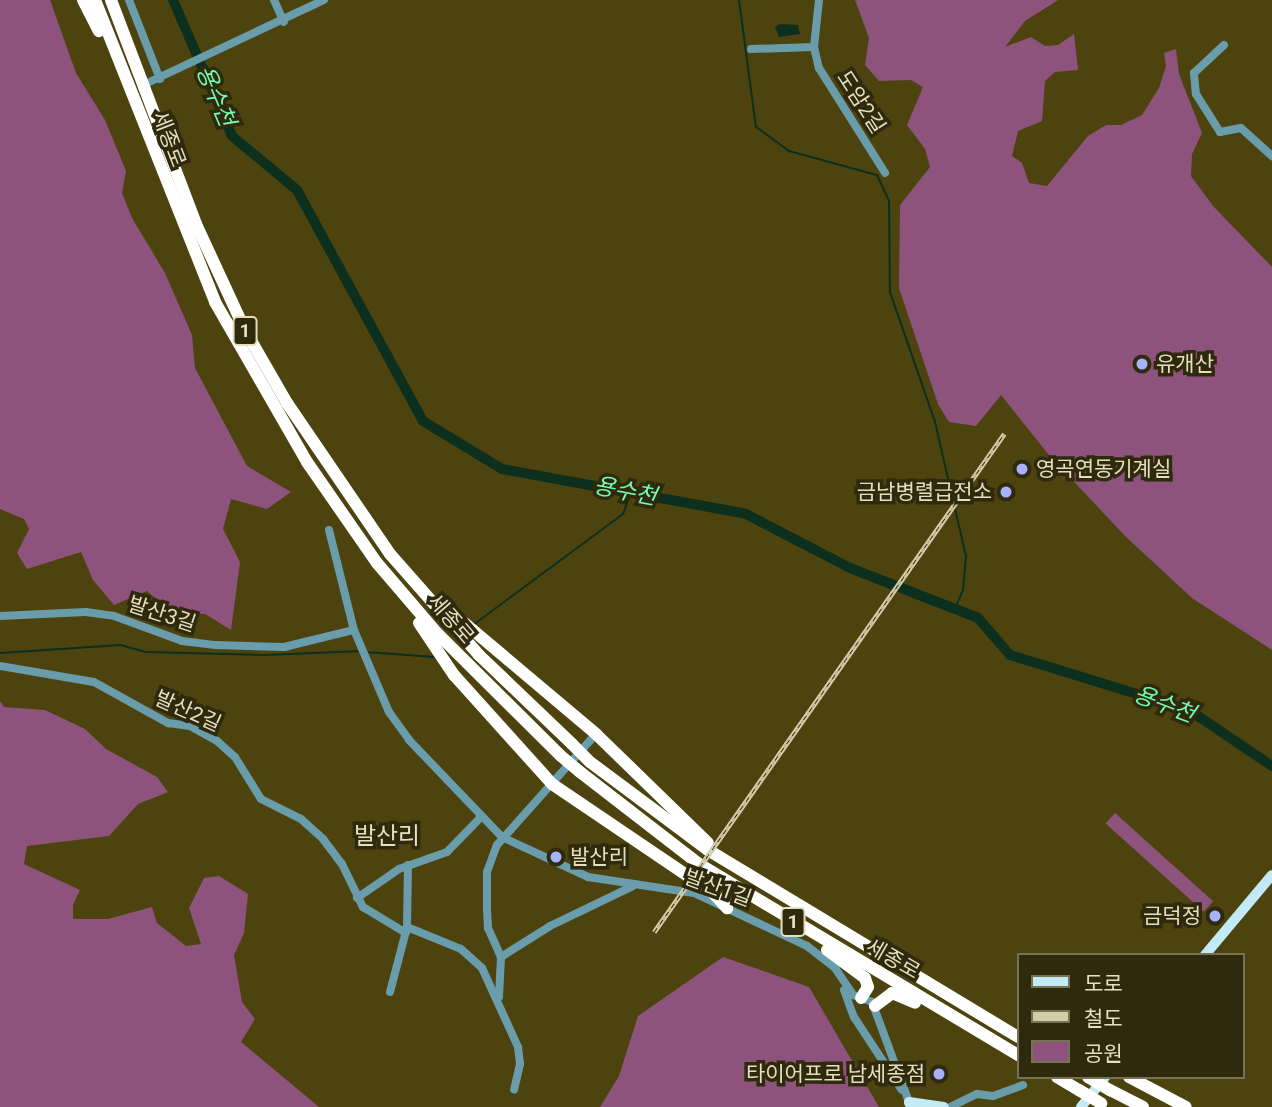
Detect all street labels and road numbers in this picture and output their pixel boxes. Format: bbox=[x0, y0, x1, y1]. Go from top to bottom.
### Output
street label: 도암2길 bbox=[831, 66, 891, 138]
street label: 세종로 bbox=[147, 107, 191, 171]
road number: 1 bbox=[231, 316, 259, 346]
street label: 세종로 bbox=[422, 589, 480, 649]
street label: 발산3길 bbox=[125, 591, 199, 637]
street label: 발산2길 bbox=[151, 685, 225, 737]
street label: 발산1길 bbox=[681, 864, 755, 912]
road number: 1 bbox=[779, 906, 807, 938]
street label: 세종로 bbox=[862, 934, 924, 984]

